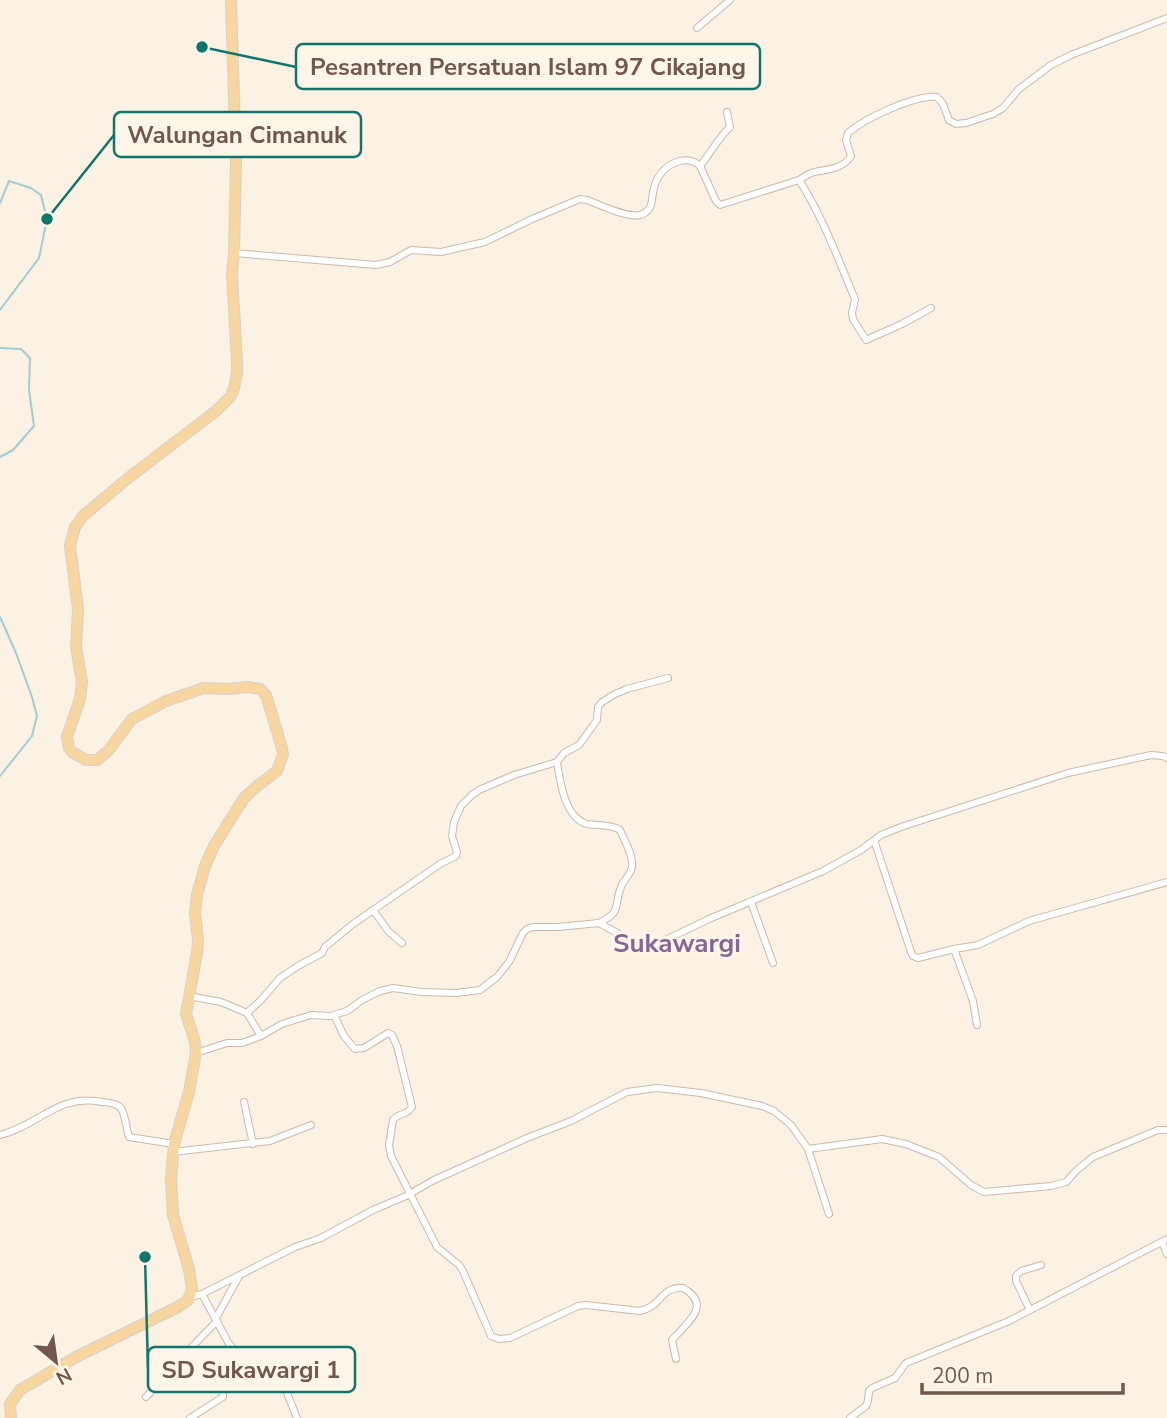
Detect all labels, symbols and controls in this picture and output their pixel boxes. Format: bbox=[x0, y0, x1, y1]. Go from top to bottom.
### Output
callout: Pesantren Persatuan Islam 97 Cikajang bbox=[296, 44, 760, 89]
text: Pesantren Persatuan Islam 97 Cikajang bbox=[310, 51, 746, 83]
callout: Walungan Cimanuk bbox=[114, 112, 361, 157]
text: Walungan Cimanuk bbox=[127, 119, 348, 151]
district label: Sukawargi bbox=[613, 926, 741, 961]
north arrow bbox=[21, 1327, 91, 1397]
callout: SD Sukawargi 1 bbox=[148, 1347, 355, 1392]
scale bar bbox=[922, 1352, 1123, 1396]
text: SD Sukawargi 1 bbox=[162, 1354, 340, 1386]
text: N bbox=[51, 1361, 76, 1391]
text: 200 m bbox=[932, 1362, 993, 1390]

